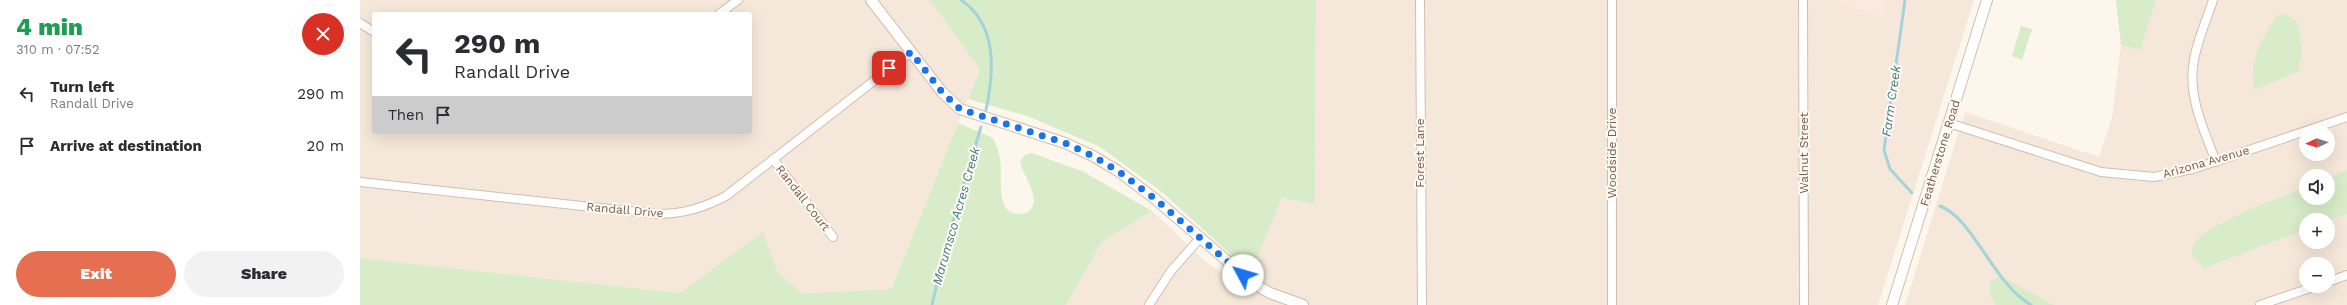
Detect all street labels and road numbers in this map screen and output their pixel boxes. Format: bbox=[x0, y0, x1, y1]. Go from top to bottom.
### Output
street label: Featherstone Road bbox=[1917, 98, 1963, 208]
street label: Woodside Drive bbox=[1605, 107, 1619, 198]
street label: Walnut Street bbox=[1797, 112, 1811, 194]
street label: Forest Lane bbox=[1413, 118, 1427, 188]
street label: Arizona Avenue bbox=[2161, 143, 2251, 181]
street label: Randall Court bbox=[773, 162, 833, 234]
street label: Randall Drive bbox=[586, 200, 664, 220]

